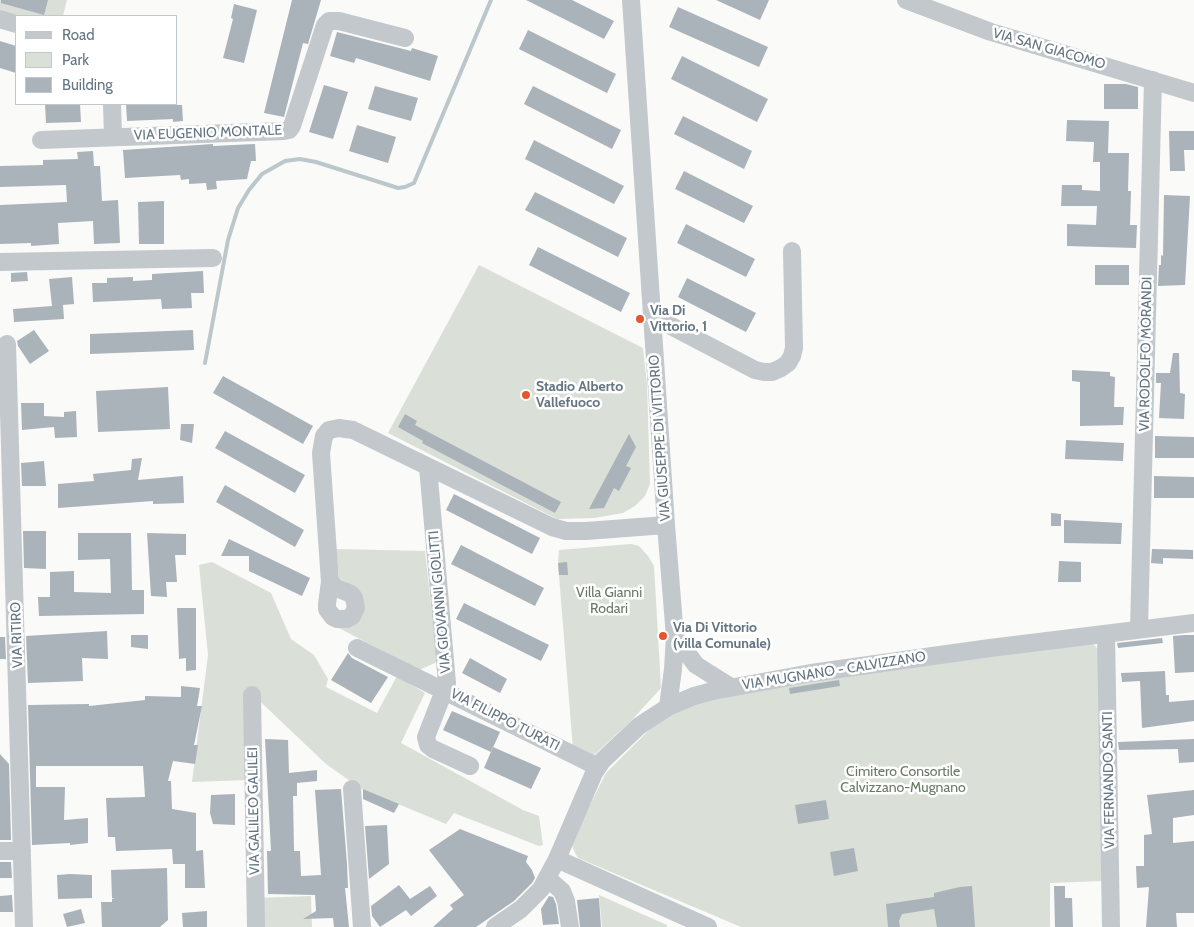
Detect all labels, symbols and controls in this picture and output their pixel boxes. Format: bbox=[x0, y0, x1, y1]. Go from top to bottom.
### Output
legend bbox=[15, 15, 178, 105]
street label: VIA SAN GIACOMO bbox=[991, 25, 1107, 73]
text: Road bbox=[62, 26, 95, 44]
text: Park bbox=[62, 51, 89, 69]
text: Building bbox=[62, 76, 113, 94]
street label: VIA EUGENIO MONTALE bbox=[134, 122, 282, 144]
street label: VIA RODOLFO MORANDI bbox=[1136, 276, 1156, 432]
place label: Via Di Vittorio, 1 bbox=[650, 303, 707, 336]
marker: Via Di Vittorio, 1 bbox=[634, 313, 646, 325]
street label: VIA GIUSEPPE DI VITTORIO bbox=[646, 354, 674, 522]
place label: Stadio Alberto Vallefuoco bbox=[536, 379, 623, 412]
marker: Stadio Alberto Vallefuoco bbox=[520, 389, 532, 401]
street label: VIA GIOVANNI GIOLITTI bbox=[425, 530, 455, 674]
park label: Villa Gianni Rodari bbox=[576, 585, 642, 618]
street label: VIA RITIRO bbox=[7, 602, 27, 668]
place label: Via Di Vittorio (villa Comunale) bbox=[673, 620, 771, 652]
marker: Via Di Vittorio (villa Comunale) bbox=[657, 630, 669, 642]
street label: VIA MUGNANO - CALVIZZANO bbox=[741, 648, 927, 694]
street label: VIA FILIPPO TURATI bbox=[448, 685, 562, 755]
street label: VIA FERNANDO SANTI bbox=[1099, 711, 1119, 849]
street label: VIA GALILEO GALILEI bbox=[244, 747, 264, 875]
park label: Cimitero Consortile Calvizzano-Mugnano bbox=[840, 764, 966, 796]

